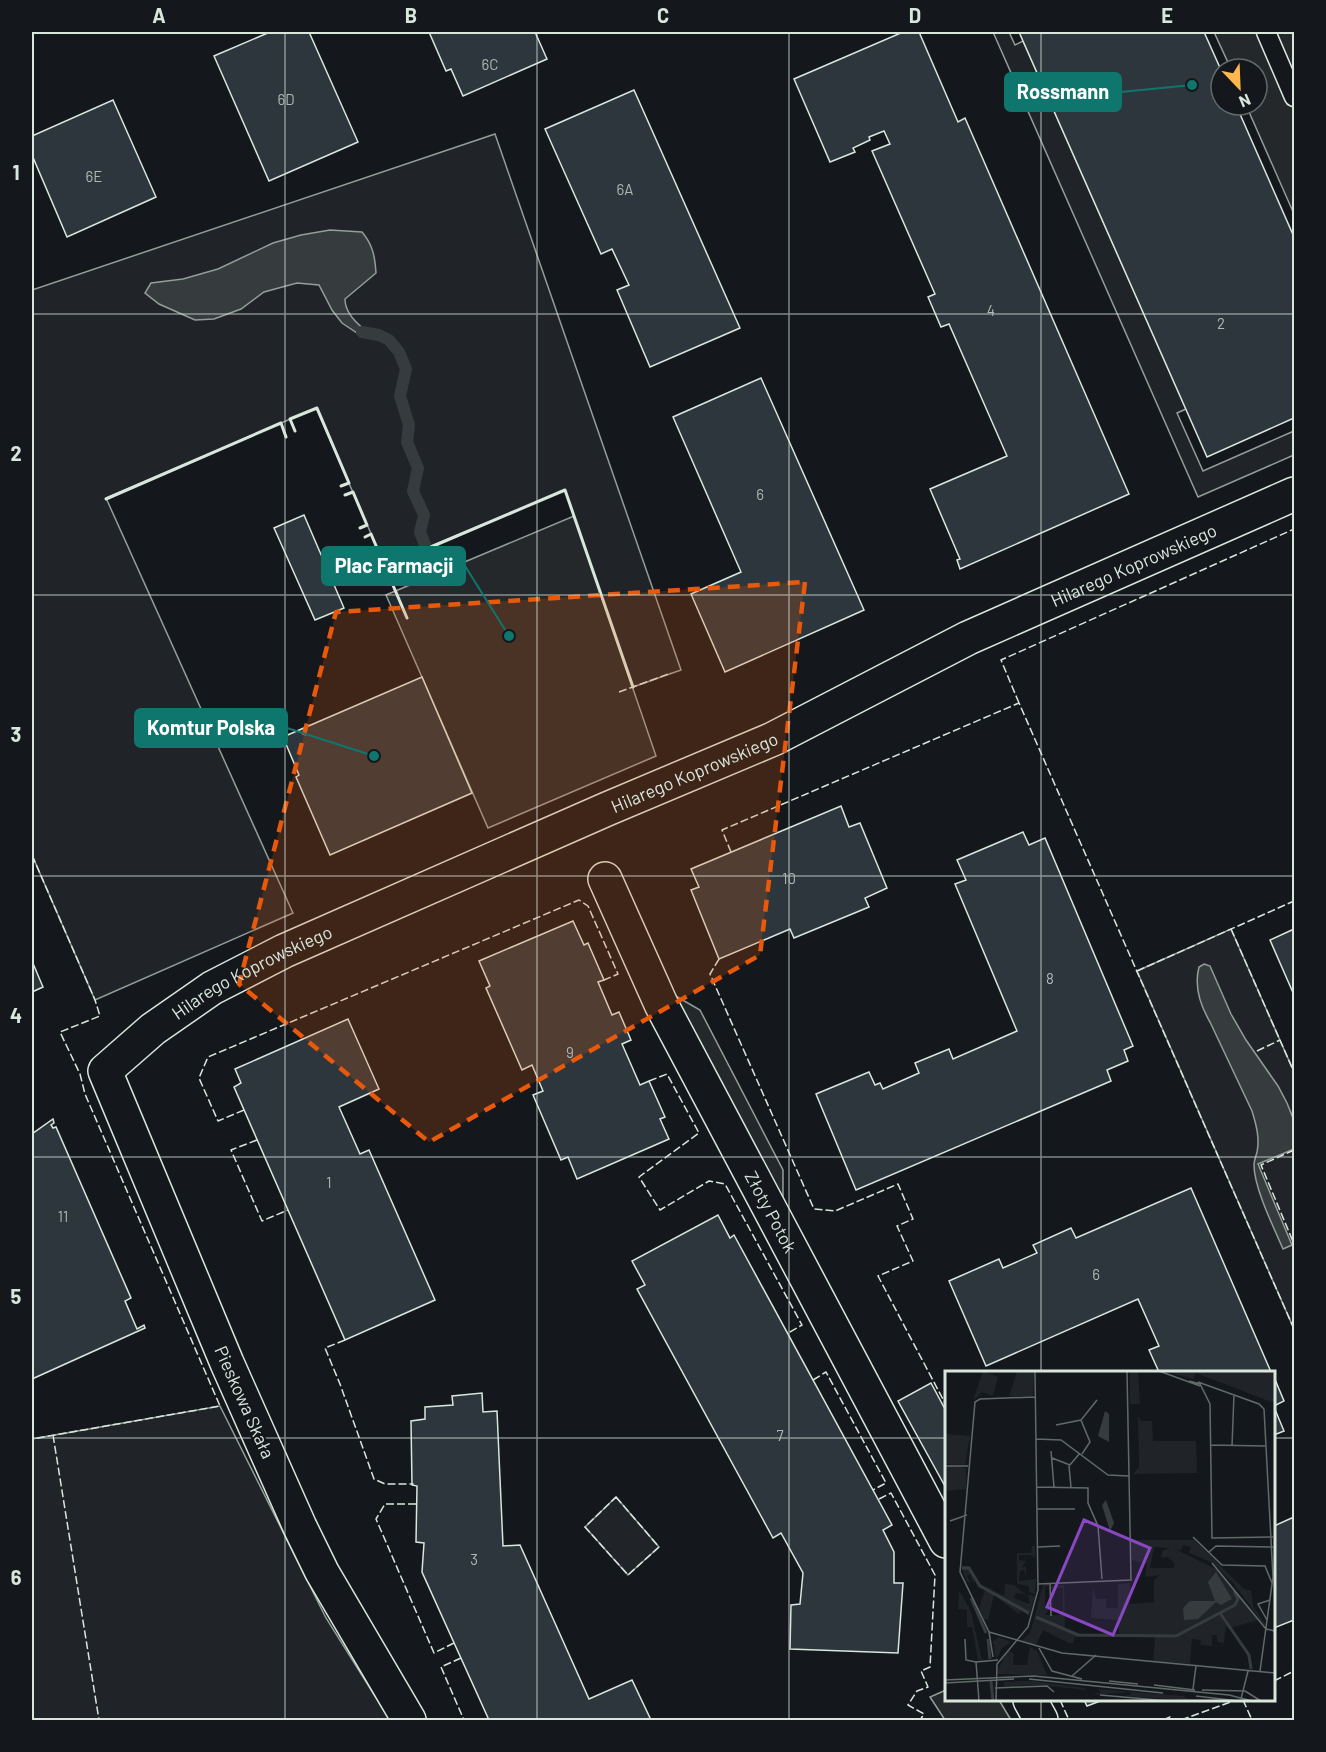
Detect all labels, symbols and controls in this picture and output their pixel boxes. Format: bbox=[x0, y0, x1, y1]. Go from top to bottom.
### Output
text: A bbox=[152, 3, 166, 27]
text: B bbox=[405, 3, 417, 27]
text: C bbox=[657, 3, 669, 27]
text: D bbox=[909, 3, 921, 27]
text: E bbox=[1161, 3, 1173, 27]
house number: 6C bbox=[482, 55, 498, 73]
north arrow bbox=[1209, 57, 1269, 117]
callout: Rossmann bbox=[1005, 73, 1121, 111]
text: Rossmann bbox=[1017, 79, 1109, 103]
house number: 6D bbox=[278, 90, 295, 108]
text: N bbox=[1236, 90, 1254, 112]
text: 1 bbox=[12, 160, 20, 184]
house number: 6E bbox=[86, 167, 102, 185]
house number: 6A bbox=[617, 180, 633, 198]
house number: 4 bbox=[987, 301, 995, 319]
house number: 2 bbox=[1217, 314, 1225, 332]
text: 2 bbox=[10, 441, 22, 465]
house number: 6 bbox=[756, 485, 764, 503]
street label: Hilarego Koprowskiego bbox=[1047, 519, 1220, 611]
callout: Plac Farmacji bbox=[322, 547, 465, 585]
text: Plac Farmacji bbox=[335, 553, 453, 577]
callout: Komtur Polska bbox=[135, 709, 287, 747]
text: Komtur Polska bbox=[147, 715, 275, 739]
text: 3 bbox=[11, 722, 21, 746]
street label: Hilarego Koprowskiego bbox=[608, 727, 781, 817]
house number: 10 bbox=[782, 869, 796, 887]
street label: Hilarego Koprowskiego bbox=[167, 920, 335, 1024]
house number: 8 bbox=[1046, 969, 1054, 987]
text: 4 bbox=[10, 1003, 22, 1027]
house number: 9 bbox=[566, 1043, 574, 1061]
street label: Złoty Potok bbox=[741, 1167, 802, 1256]
house number: 1 bbox=[326, 1173, 332, 1191]
house number: 11 bbox=[58, 1207, 68, 1225]
house number: 6 bbox=[1092, 1265, 1100, 1283]
text: 5 bbox=[11, 1284, 22, 1308]
street label: Pieskowa Skała bbox=[210, 1342, 280, 1462]
inset map bbox=[945, 1371, 1275, 1701]
house number: 7 bbox=[776, 1426, 784, 1444]
house number: 3 bbox=[470, 1550, 478, 1568]
text: 6 bbox=[11, 1565, 22, 1589]

